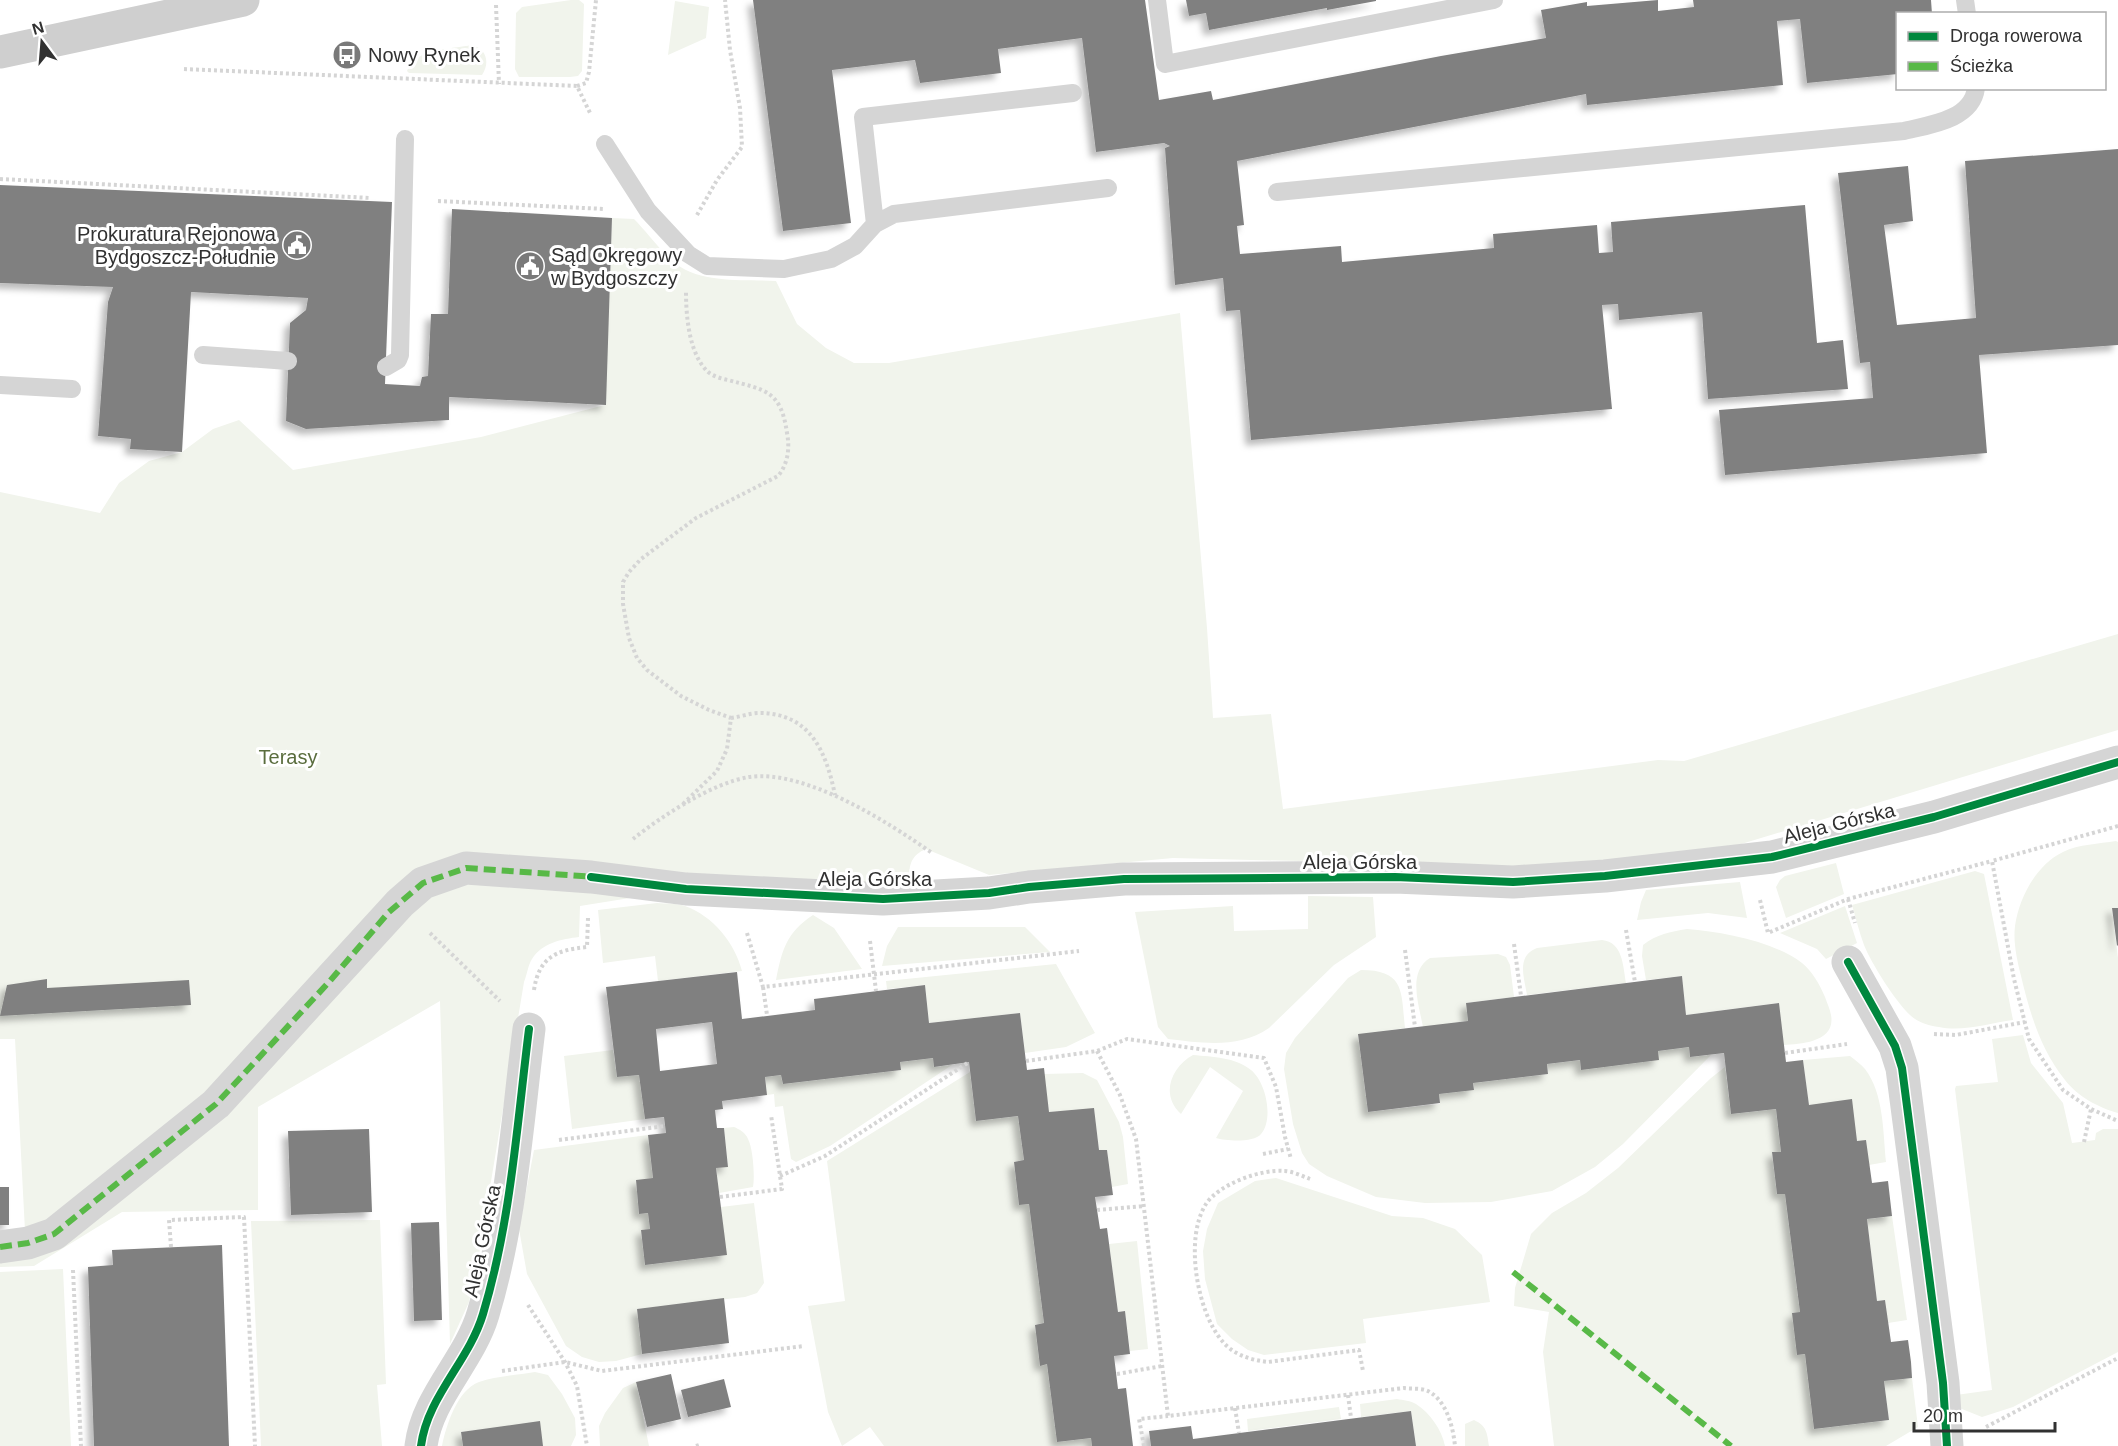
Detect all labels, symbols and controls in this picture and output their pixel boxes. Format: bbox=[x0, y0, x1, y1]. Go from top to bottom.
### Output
north arrow bbox=[12, 12, 72, 72]
legend bbox=[1896, 12, 2106, 90]
text: N bbox=[30, 18, 46, 38]
text: Droga rowerowa bbox=[1950, 26, 2083, 46]
bus stop icon: Nowy Rynek bbox=[331, 39, 363, 71]
place label: Nowy Rynek bbox=[368, 44, 481, 66]
text: Ścieżka bbox=[1950, 55, 2014, 76]
place label: Prokuratura Rejonowa Bydgoszcz-Południe bbox=[77, 223, 277, 268]
public building icon: Prokuratura Rejonowa Bydgoszcz-Południe bbox=[281, 229, 313, 261]
place label: Sąd Okręgowy w Bydgoszczy bbox=[550, 244, 682, 289]
public building icon: Sąd Okręgowy w Bydgoszczy bbox=[514, 250, 546, 282]
park label: Terasy bbox=[259, 746, 317, 768]
street label: Aleja Górska bbox=[1781, 798, 1898, 848]
street label: Aleja Górska bbox=[1303, 851, 1418, 873]
street label: Aleja Górska bbox=[818, 868, 933, 890]
street label: Aleja Górska bbox=[459, 1182, 505, 1299]
scale bar bbox=[1914, 1395, 2055, 1433]
text: 20 m bbox=[1923, 1406, 1963, 1426]

